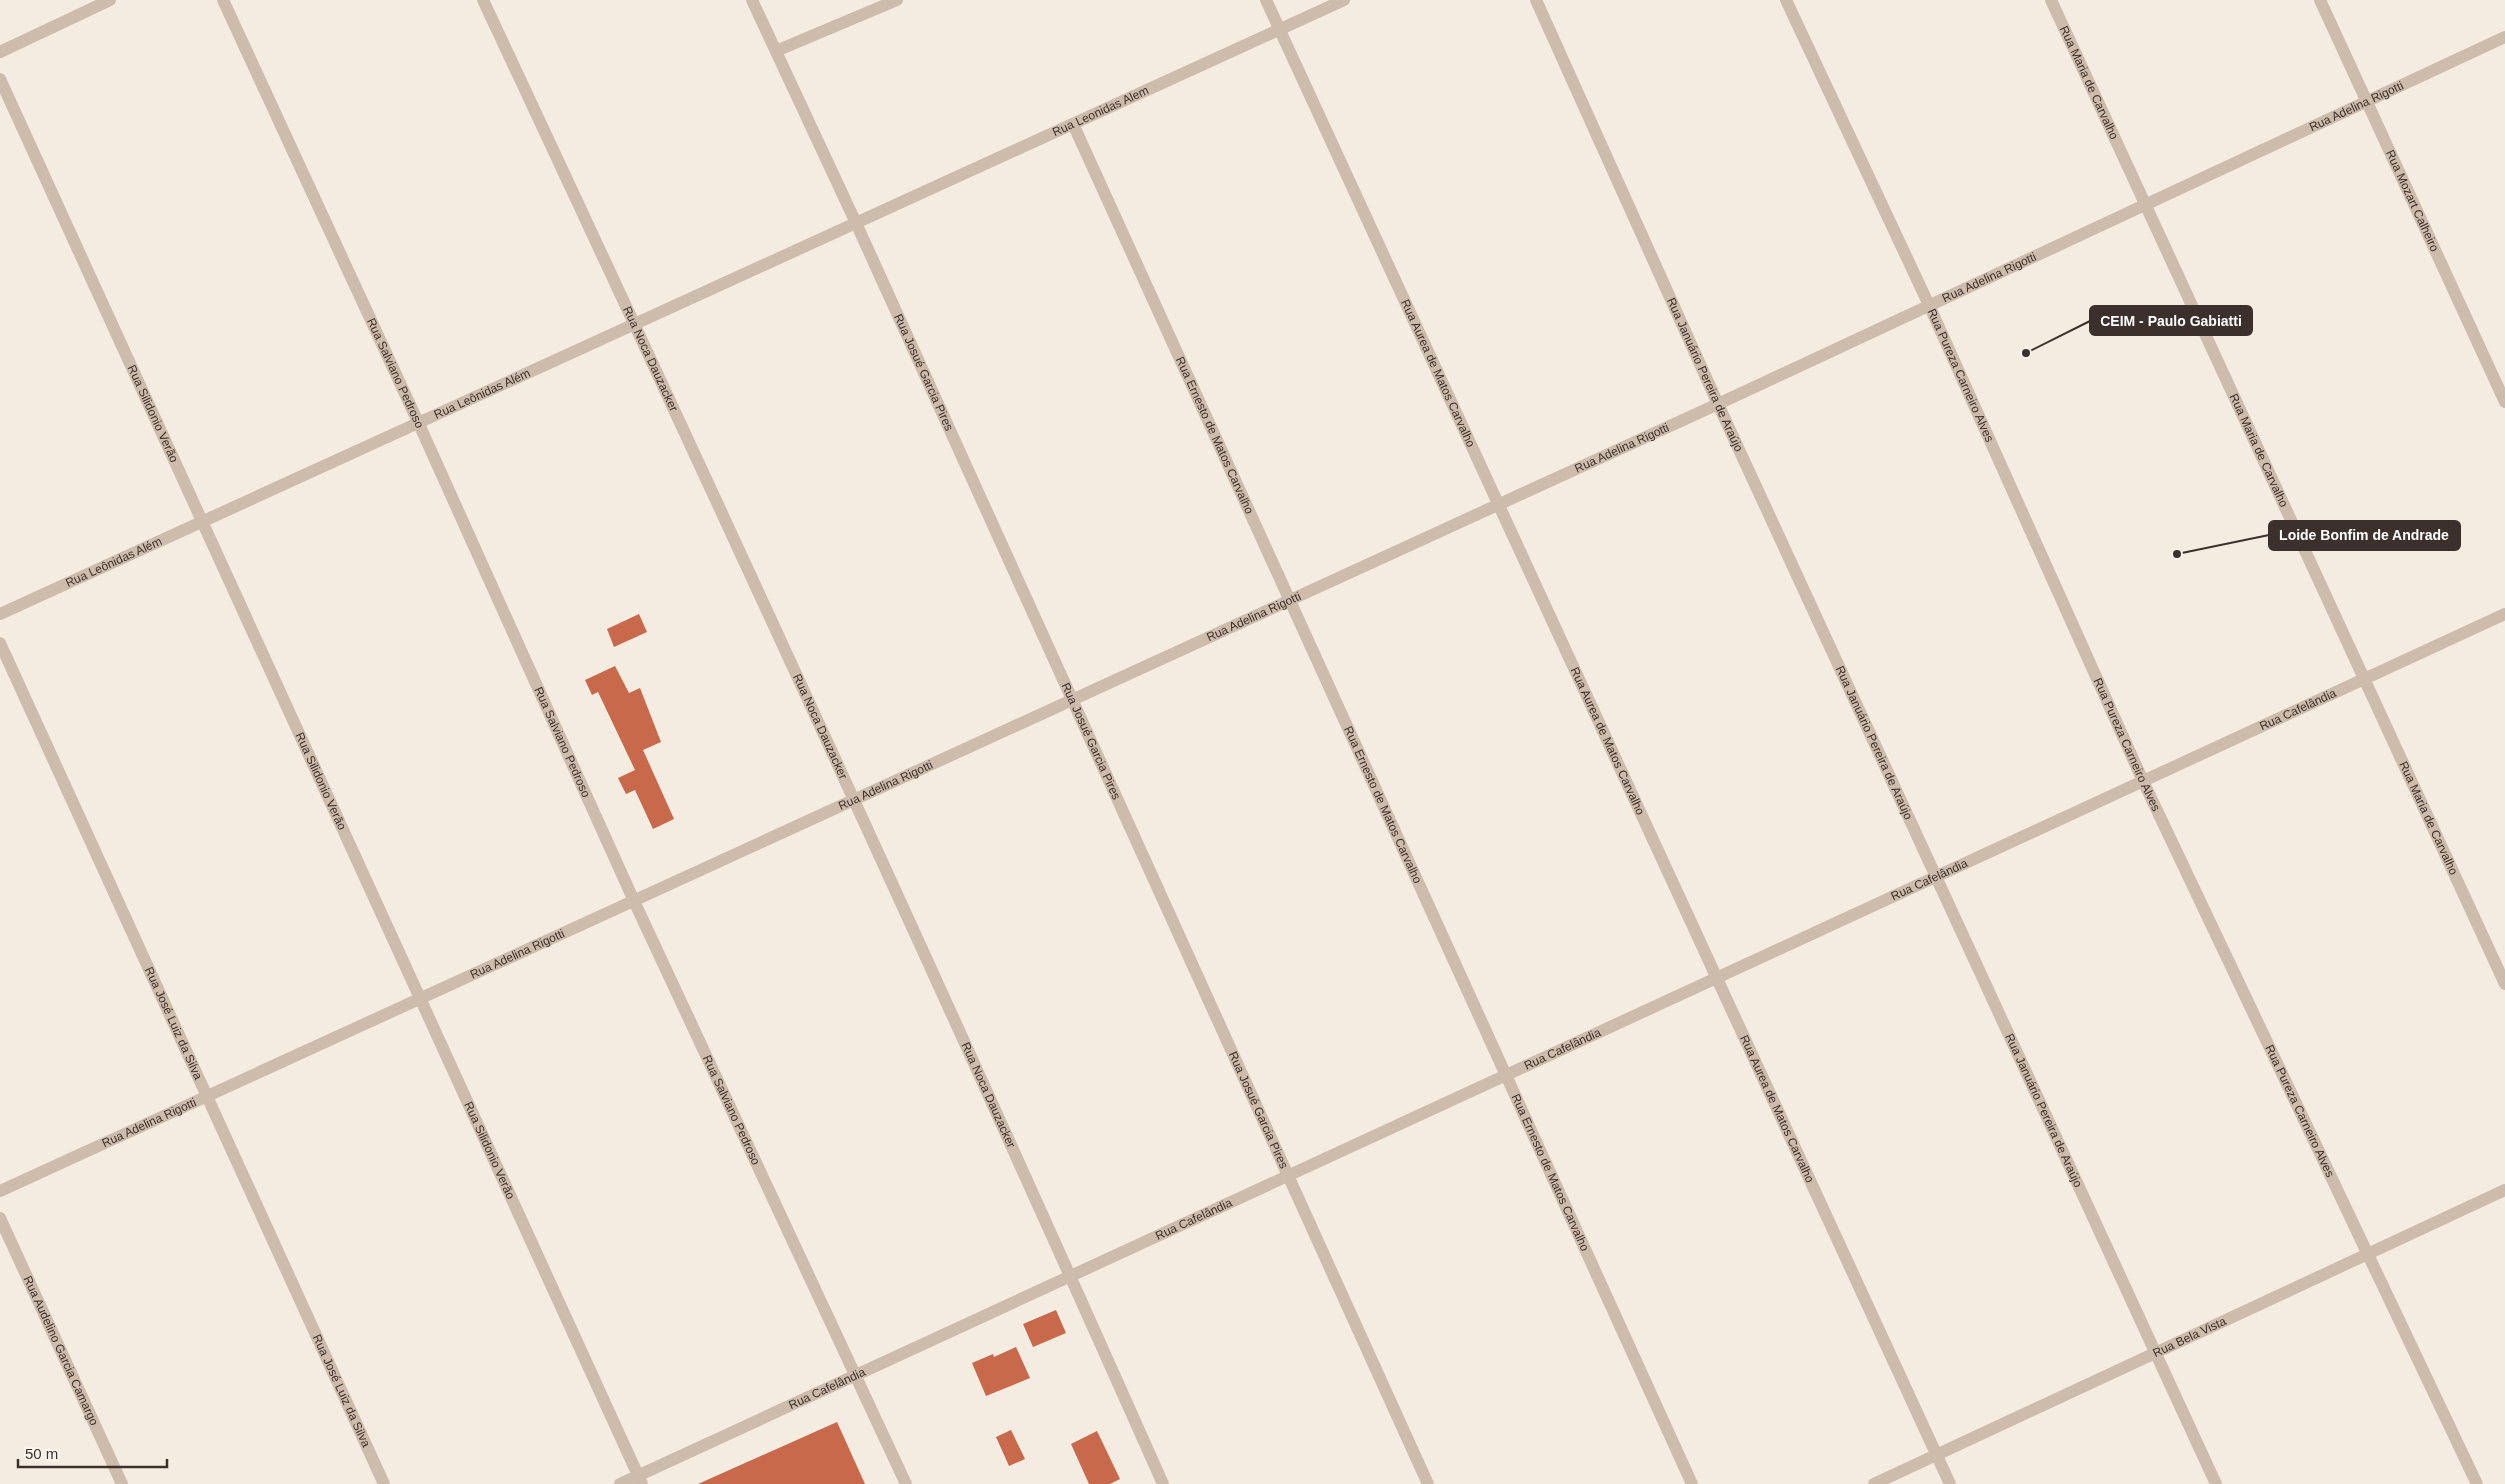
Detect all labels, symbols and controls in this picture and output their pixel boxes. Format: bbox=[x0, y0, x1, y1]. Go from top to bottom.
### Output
street label: Rua Maria de Carvalho bbox=[2057, 24, 2122, 142]
street label: Rua Adelina Rigotti bbox=[2307, 78, 2406, 134]
street label: Rua Leonidas Alem bbox=[1050, 83, 1151, 139]
street label: Rua Mozart Calheiro bbox=[2383, 148, 2442, 254]
street label: Rua Adelina Rigotti bbox=[1940, 250, 2039, 305]
street label: Rua Januário Pereira de Araújo bbox=[1664, 295, 1746, 454]
street label: Rua Aurea de Matos Carvalho bbox=[1398, 297, 1478, 450]
street label: Rua Noca Dauzacker bbox=[620, 304, 681, 414]
street label: Rua Pureza Carneiro Alves bbox=[1925, 306, 1997, 444]
callout: CEIM - Paulo Gabiatti bbox=[2090, 306, 2252, 335]
street label: Rua Josué Garcia Pires bbox=[891, 312, 956, 433]
text: CEIM - Paulo Gabiatti bbox=[2100, 313, 2242, 329]
street label: Rua Salviano Pedroso bbox=[364, 316, 427, 431]
street label: Rua Ernesto de Matos Carvalho bbox=[1173, 355, 1257, 516]
street label: Rua Silidonio Verão bbox=[125, 363, 181, 465]
street label: Rua Leônidas Além bbox=[432, 366, 532, 422]
street label: Rua Maria de Carvalho bbox=[2227, 391, 2291, 510]
street label: Rua Adelina Rigotti bbox=[1573, 420, 1671, 476]
callout: Loide Bonfim de Andrade bbox=[2269, 521, 2460, 550]
text: Loide Bonfim de Andrade bbox=[2279, 527, 2449, 543]
street label: Rua Leônidas Além bbox=[63, 534, 164, 590]
street label: Rua Adelina Rigotti bbox=[1204, 589, 1303, 644]
street label: Rua Januário Pereira de Araújo bbox=[1833, 664, 1916, 822]
street label: Rua Aurea de Matos Carvalho bbox=[1568, 665, 1648, 817]
street label: Rua Noca Dauzacker bbox=[790, 672, 851, 781]
street label: Rua Pureza Carneiro Alves bbox=[2091, 676, 2163, 814]
street label: Rua Josué Garcia Pires bbox=[1058, 680, 1124, 802]
street label: Rua Salviano Pedroso bbox=[531, 685, 593, 800]
street label: Rua Cafelândia bbox=[2257, 686, 2339, 733]
street label: Rua Ernesto de Matos Carvalho bbox=[1341, 724, 1425, 886]
street label: Rua Silidonio Verão bbox=[293, 730, 349, 832]
street label: Rua Adelina Rigotti bbox=[836, 758, 935, 813]
street label: Rua Maria de Carvalho bbox=[2396, 759, 2461, 877]
street label: Rua Cafelândia bbox=[1889, 856, 1970, 903]
street label: Rua Adelina Rigotti bbox=[468, 926, 567, 982]
street label: Rua José Luiz da Silva bbox=[142, 965, 206, 1082]
street label: Rua Cafelândia bbox=[1522, 1025, 1603, 1073]
street label: Rua Januário Pereira de Araújo bbox=[2002, 1031, 2085, 1190]
street label: Rua Aurea de Matos Carvalho bbox=[1737, 1033, 1817, 1185]
street label: Rua Noca Dauzacker bbox=[958, 1040, 1018, 1150]
street label: Rua Pureza Carneiro Alves bbox=[2262, 1042, 2337, 1179]
street label: Rua Josué Garcia Pires bbox=[1226, 1049, 1291, 1171]
street label: Rua Salviano Pedroso bbox=[700, 1053, 763, 1167]
street label: Rua Ernesto de Matos Carvalho bbox=[1508, 1092, 1592, 1254]
street label: Rua Adelina Rigotti bbox=[100, 1095, 198, 1150]
street label: Rua Silidonio Verão bbox=[461, 1100, 518, 1202]
street label: Rua Cafelândia bbox=[1153, 1195, 1235, 1243]
street label: Rua Audelino Garcia Camargo bbox=[21, 1274, 101, 1428]
street label: Rua Bela Vista bbox=[2151, 1314, 2229, 1360]
street label: Rua José Luiz da Silva bbox=[310, 1332, 373, 1450]
street label: Rua Cafelândia bbox=[786, 1365, 868, 1412]
scale bar bbox=[18, 1436, 166, 1468]
text: 50 m bbox=[25, 1445, 58, 1462]

